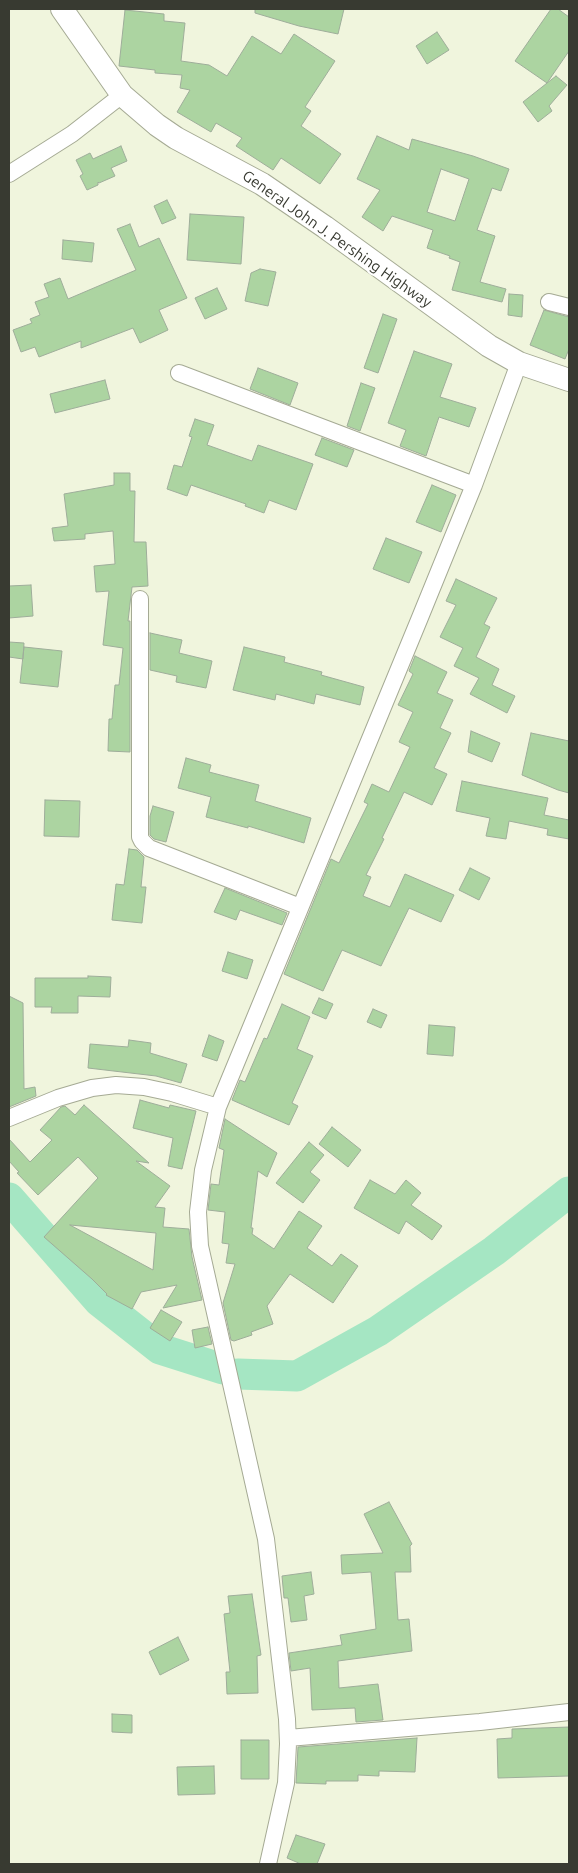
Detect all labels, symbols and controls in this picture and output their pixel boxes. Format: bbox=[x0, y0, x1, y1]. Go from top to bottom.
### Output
street label: General John J. Pershing Highway bbox=[239, 167, 435, 311]

